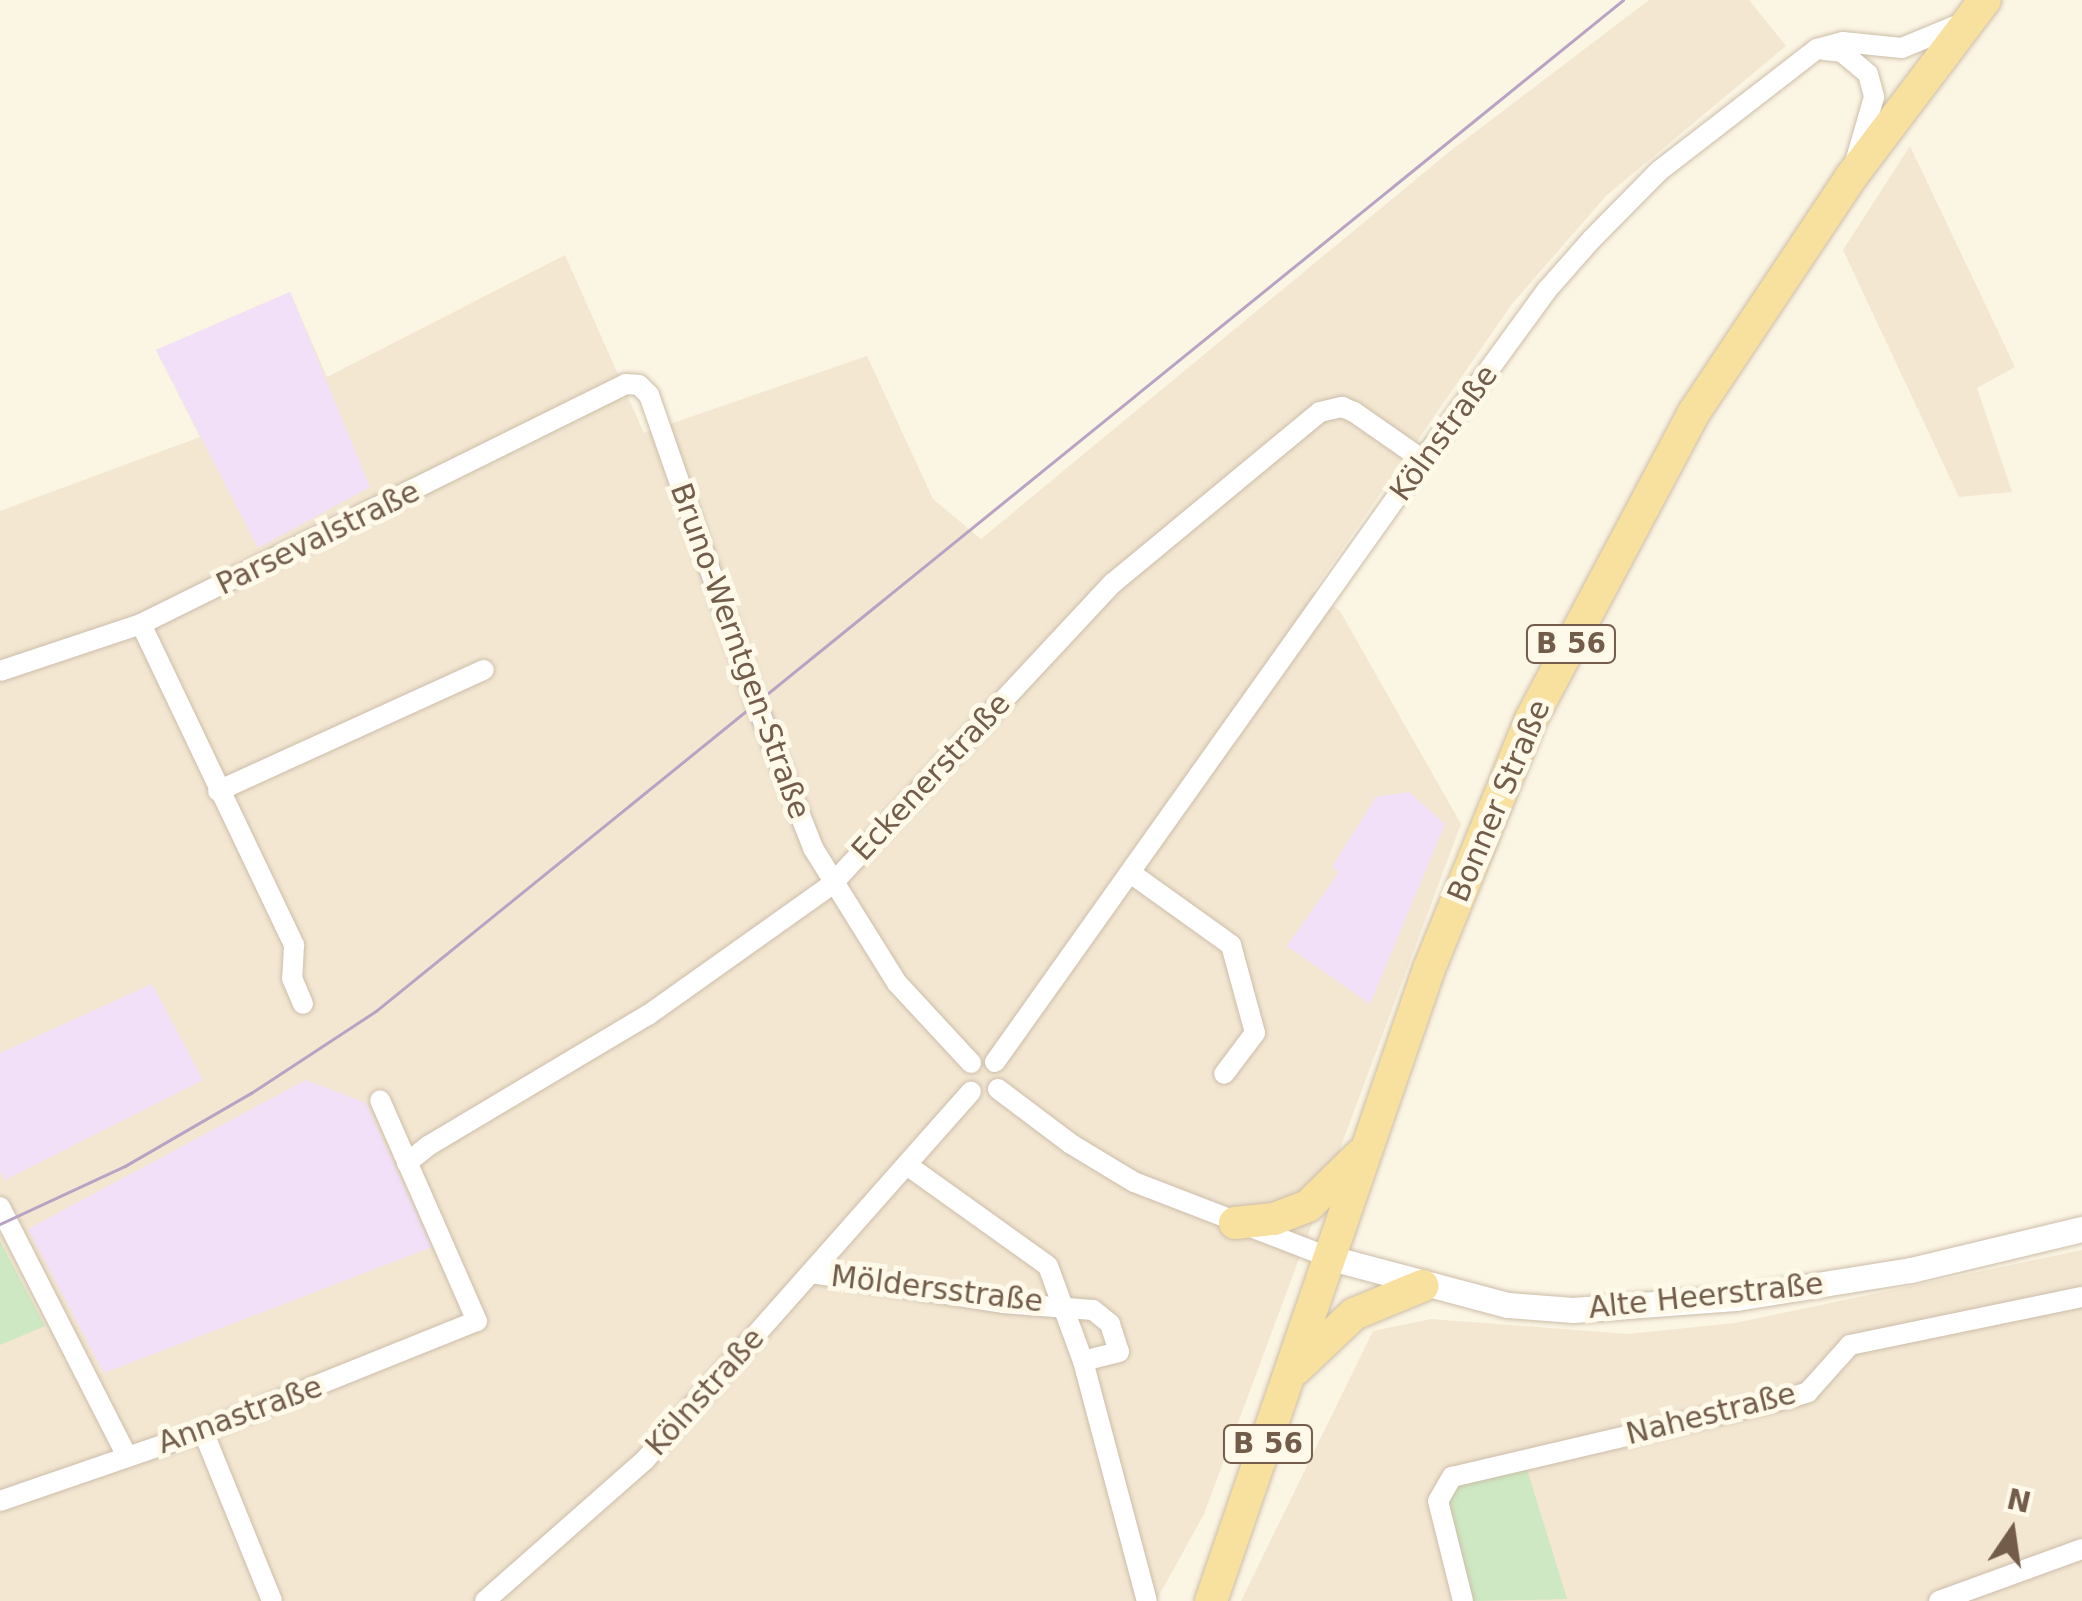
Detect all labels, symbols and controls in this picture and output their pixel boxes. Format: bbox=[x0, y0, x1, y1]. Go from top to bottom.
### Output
street label: Kölnstraße bbox=[1383, 358, 1505, 508]
street label: Parsevalstraße bbox=[211, 473, 425, 603]
street label: Bruno-Werntgen-Straße bbox=[662, 478, 818, 824]
road number: B 56 bbox=[1524, 621, 1618, 667]
street label: Eckenerstraße bbox=[844, 686, 1018, 868]
street label: Bonner Straße bbox=[1440, 694, 1558, 908]
street label: Möldersstraße bbox=[829, 1258, 1045, 1320]
street label: Alte Heerstraße bbox=[1587, 1266, 1825, 1326]
street label: Kölnstraße bbox=[638, 1321, 772, 1463]
street label: Annastraße bbox=[153, 1369, 327, 1461]
street label: Nahestraße bbox=[1622, 1376, 1800, 1452]
road number: B 56 bbox=[1220, 1421, 1316, 1467]
north arrow bbox=[1962, 1481, 2062, 1581]
text: N bbox=[2004, 1483, 2034, 1520]

